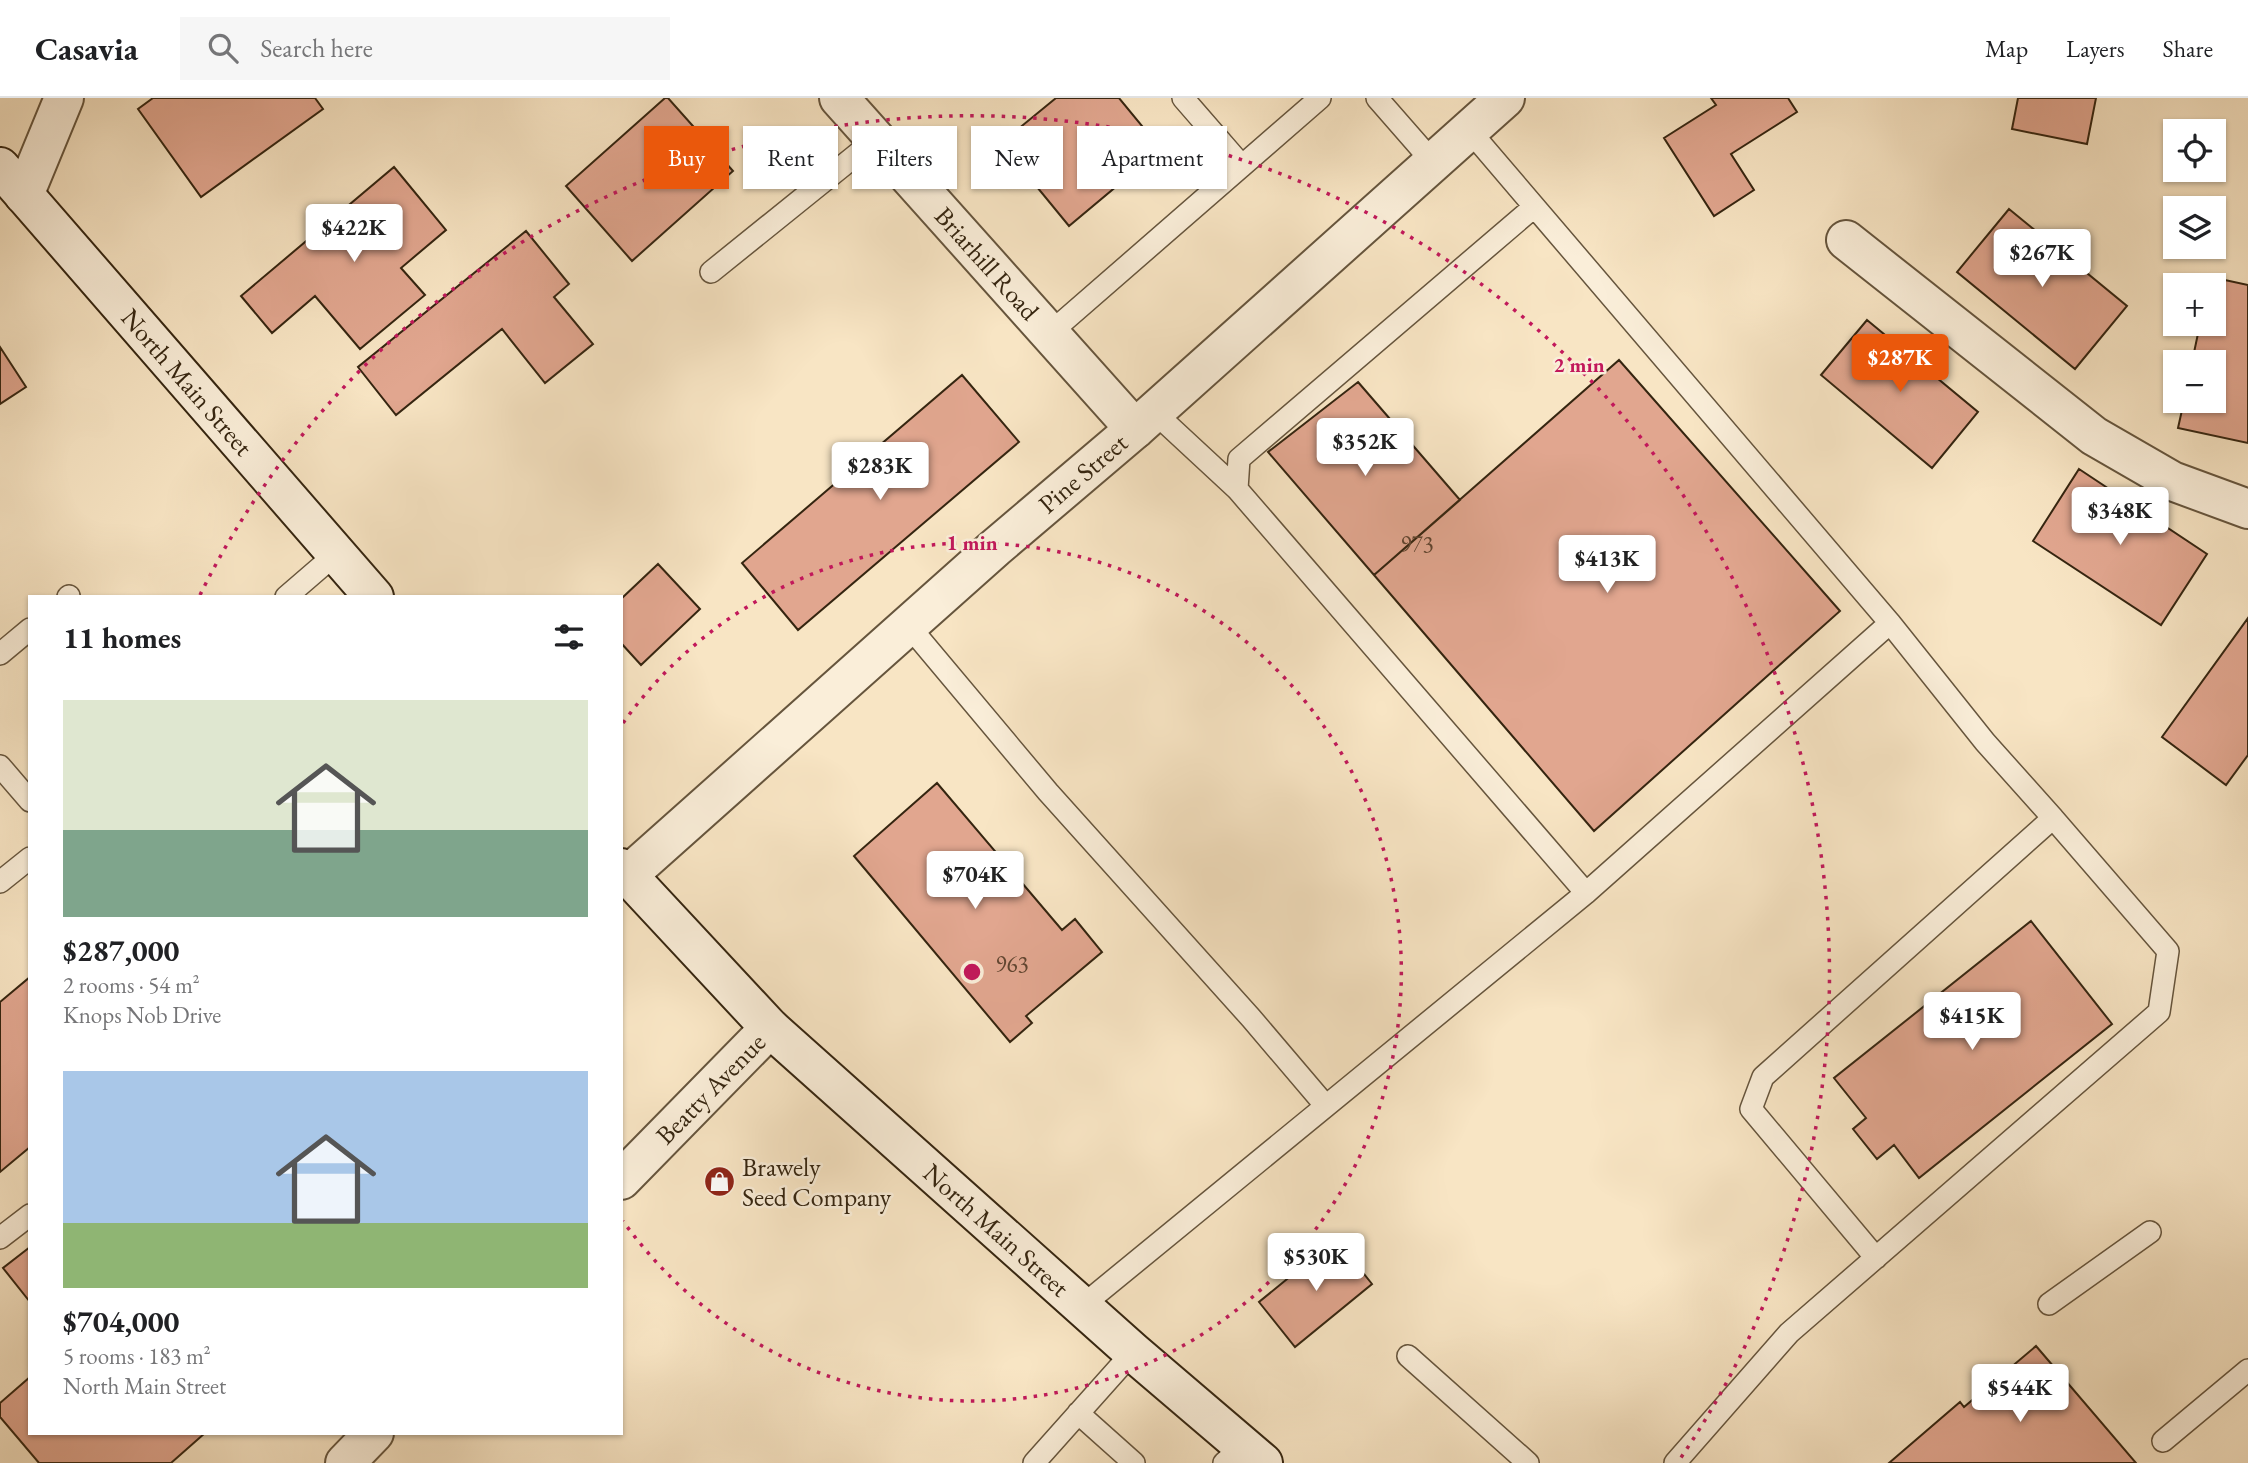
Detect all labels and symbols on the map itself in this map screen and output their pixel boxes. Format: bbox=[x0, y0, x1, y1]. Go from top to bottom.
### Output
street label: Briarhill Road bbox=[927, 199, 1047, 328]
pin: $422K bbox=[305, 204, 403, 264]
pin: $267K bbox=[1993, 230, 2091, 289]
street label: North Main Street bbox=[114, 301, 260, 463]
pin: $287K bbox=[1851, 334, 1949, 394]
text: 2 min bbox=[1553, 351, 1605, 378]
pin: $352K bbox=[1316, 418, 1414, 478]
street label: Pine Street bbox=[1031, 426, 1135, 521]
pin: $283K bbox=[831, 442, 929, 502]
pin: $348K bbox=[2071, 488, 2169, 547]
text: 1 min bbox=[946, 529, 998, 556]
house number: 973 bbox=[1400, 529, 1434, 559]
pin: $413K bbox=[1558, 536, 1656, 595]
pin: $704K bbox=[926, 852, 1024, 911]
house number: 963 bbox=[995, 949, 1029, 979]
centre of rings bbox=[960, 960, 984, 984]
pin: $415K bbox=[1923, 992, 2021, 1052]
street label: Beatty Avenue bbox=[648, 1025, 773, 1152]
place label: Brawely Seed Company bbox=[742, 1150, 892, 1214]
street label: North Main Street bbox=[916, 1156, 1077, 1304]
shop icon: Brawely Seed Company bbox=[702, 1165, 736, 1199]
pin: $530K bbox=[1267, 1234, 1365, 1293]
pin: $544K bbox=[1971, 1364, 2069, 1424]

